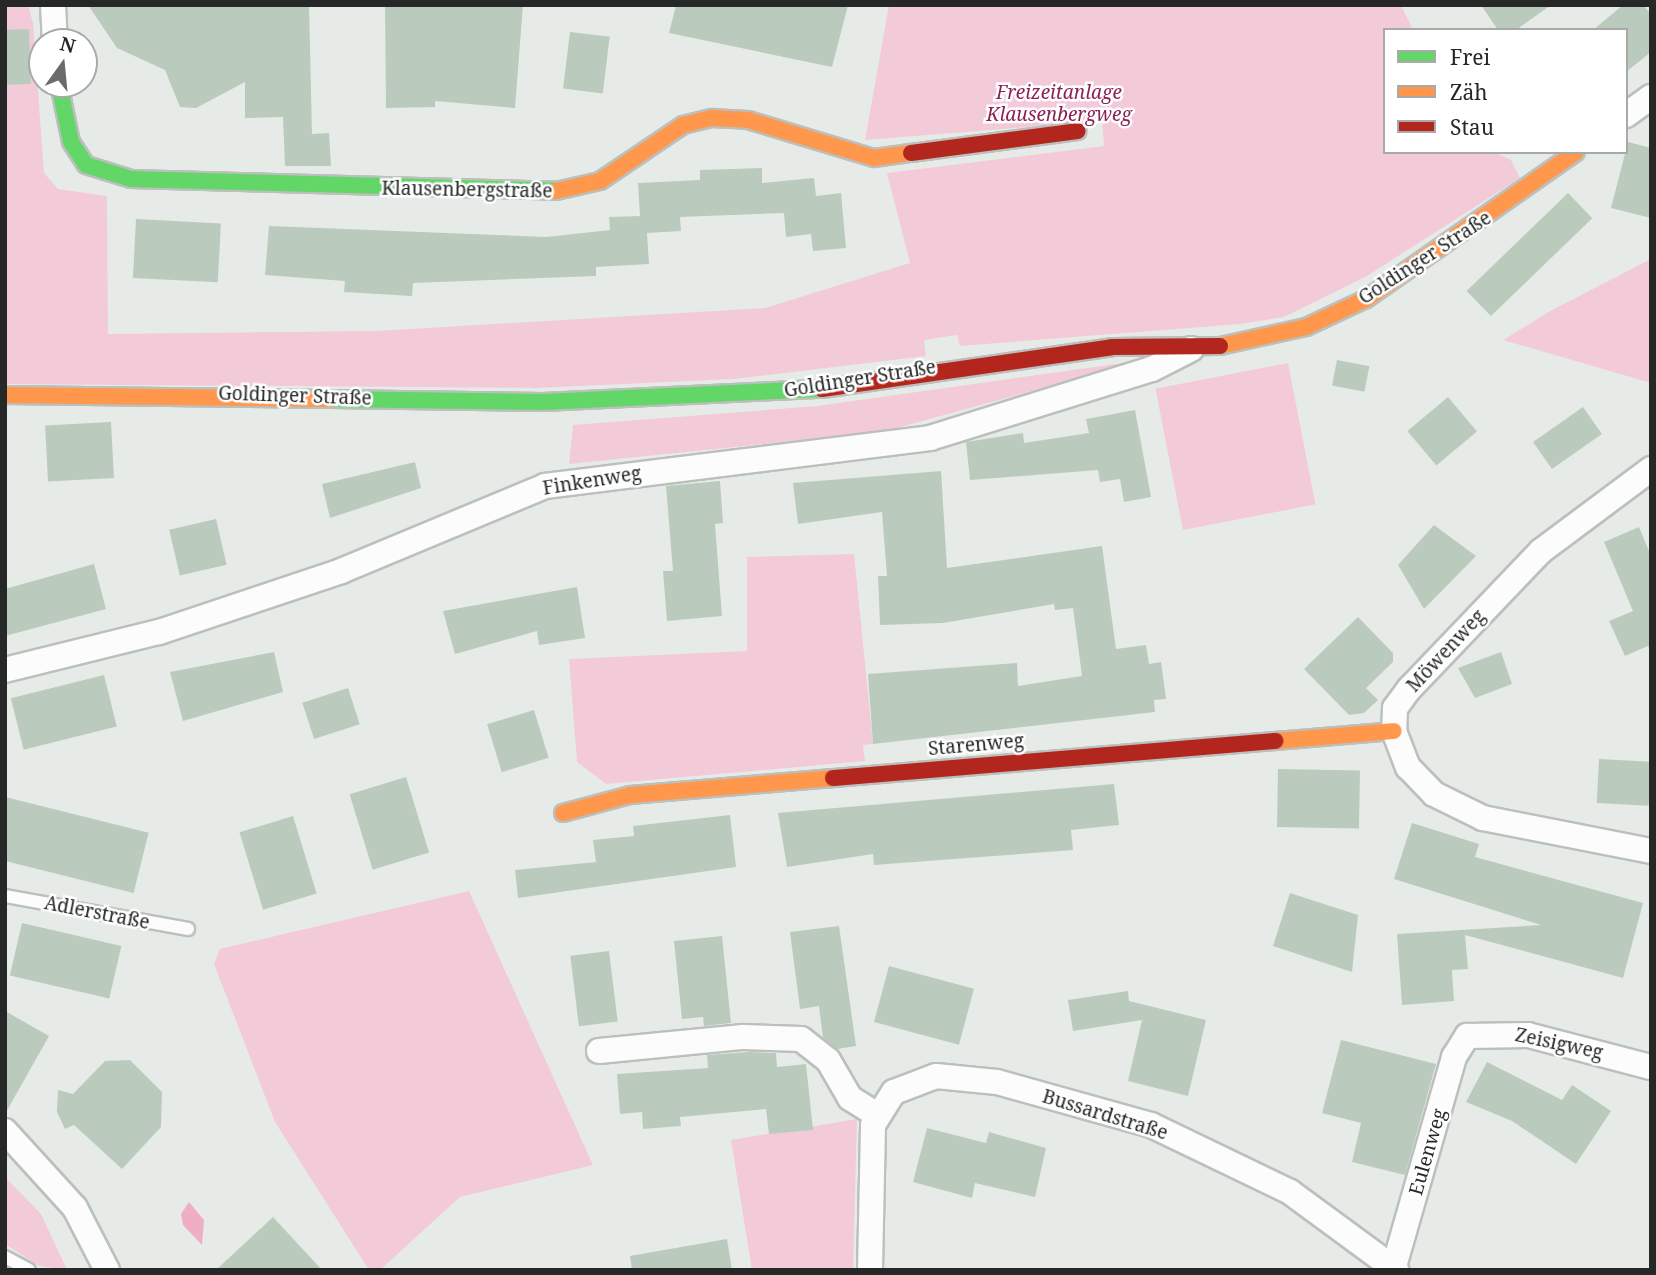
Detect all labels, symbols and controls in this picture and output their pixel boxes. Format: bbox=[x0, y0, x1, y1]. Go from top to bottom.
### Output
north arrow bbox=[28, 28, 98, 98]
legend bbox=[1383, 28, 1628, 154]
text: N bbox=[57, 30, 79, 59]
text: Frei bbox=[1450, 43, 1490, 71]
text: Zäh bbox=[1450, 78, 1488, 106]
park label: Freizeitanlage Klausenbergweg bbox=[986, 82, 1132, 126]
text: Stau bbox=[1450, 113, 1494, 141]
street label: Klausenbergstraße bbox=[381, 177, 553, 203]
street label: Goldinger Straße bbox=[1354, 207, 1496, 309]
street label: Goldinger Straße bbox=[782, 356, 938, 402]
street label: Goldinger Straße bbox=[218, 382, 372, 410]
street label: Finkenweg bbox=[541, 462, 643, 500]
street label: Möwenweg bbox=[1402, 605, 1490, 697]
street label: Starenweg bbox=[927, 729, 1025, 761]
street label: Adlerstraße bbox=[42, 892, 152, 934]
street label: Zeisigweg bbox=[1513, 1024, 1605, 1064]
street label: Bussardstraße bbox=[1040, 1085, 1170, 1145]
street label: Eulenweg bbox=[1405, 1106, 1451, 1198]

